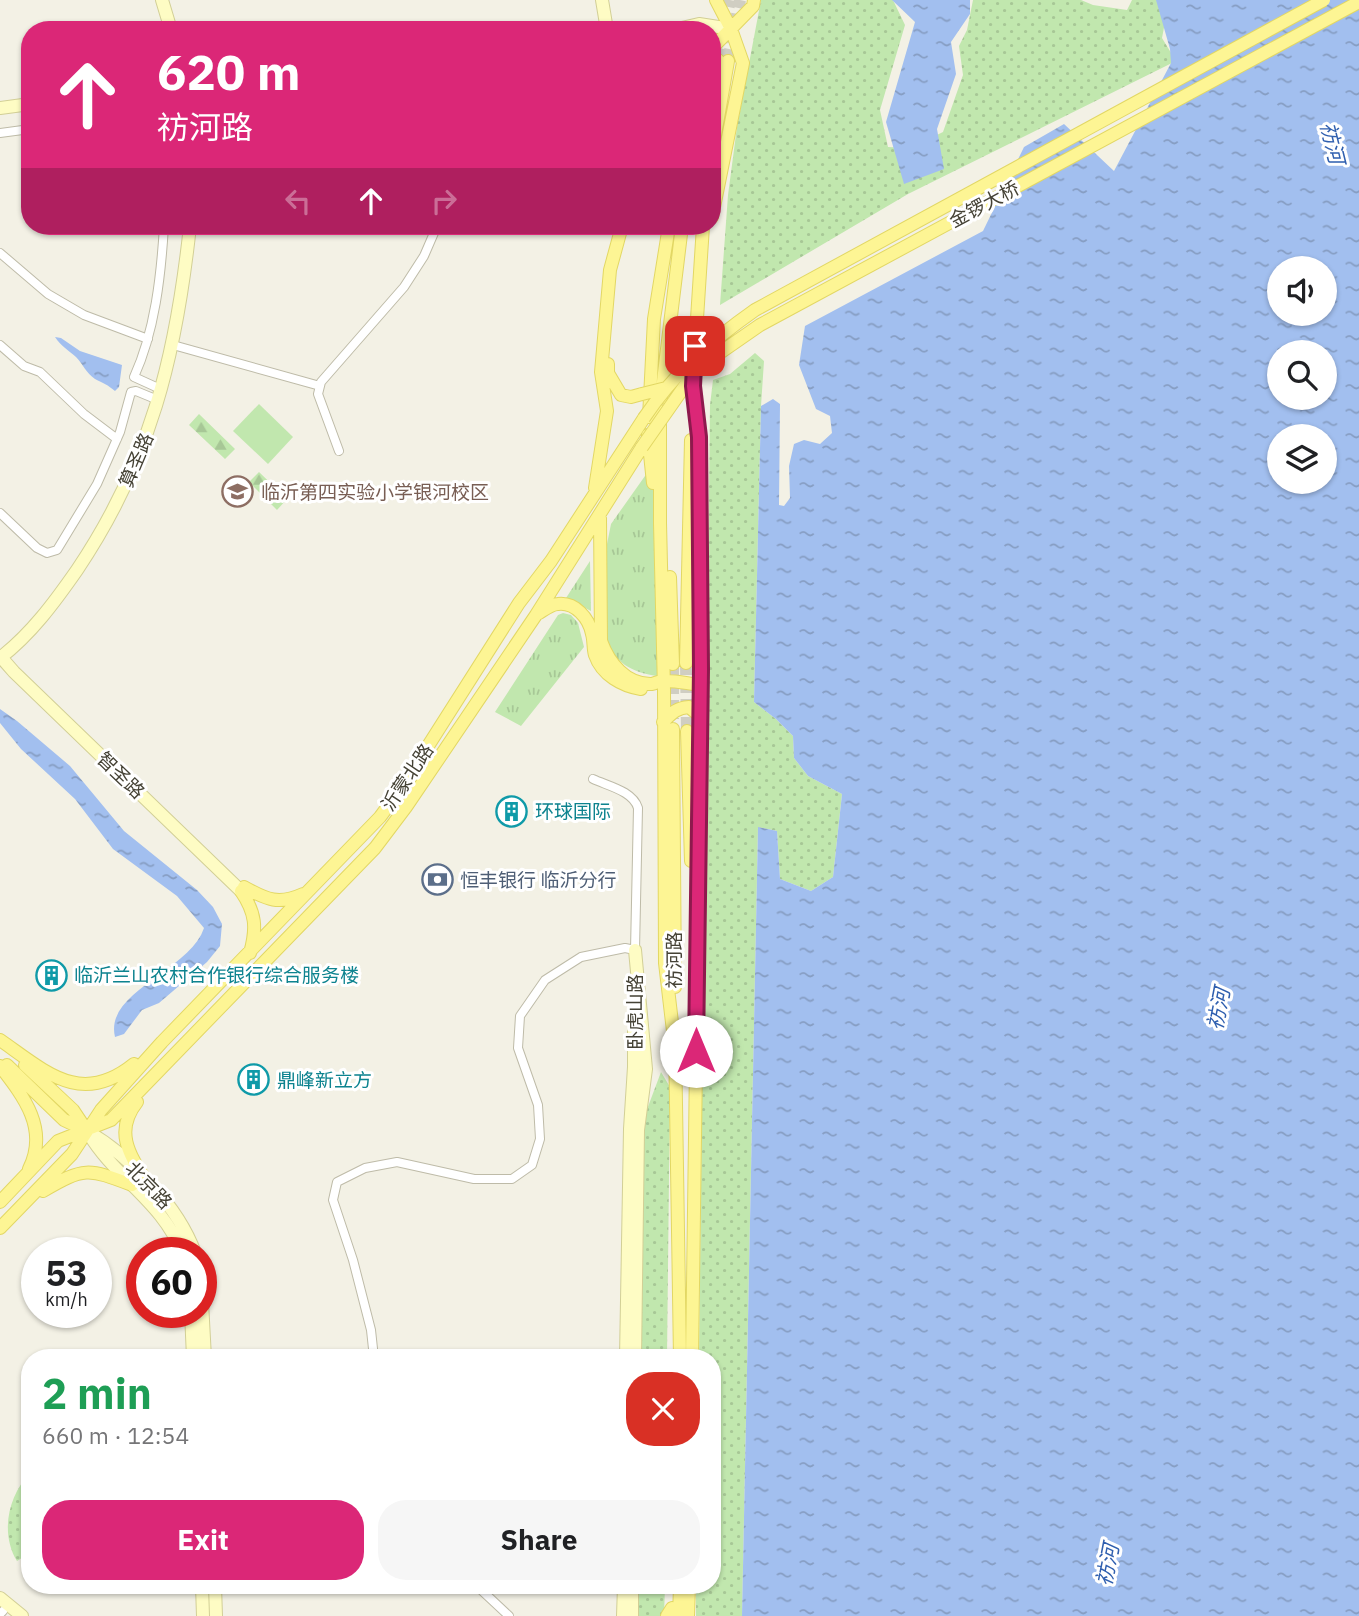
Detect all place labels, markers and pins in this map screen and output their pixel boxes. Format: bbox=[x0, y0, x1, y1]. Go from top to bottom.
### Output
pin bbox=[665, 316, 725, 376]
school or university icon: 临沂第四实验小学银河校区 bbox=[221, 475, 255, 509]
place label: 临沂第四实验小学银河校区 bbox=[261, 480, 489, 504]
building icon: 环球国际 bbox=[495, 794, 529, 828]
place label: 环球国际 bbox=[535, 799, 611, 823]
bank icon: 恒丰银行 临沂分行 bbox=[420, 863, 454, 897]
place label: 恒丰银行 临沂分行 bbox=[460, 868, 617, 892]
building icon: 临沂兰山农村合作银行综合服务楼 bbox=[34, 958, 68, 992]
place label: 临沂兰山农村合作银行综合服务楼 bbox=[74, 963, 359, 987]
building icon: 鼎峰新立方 bbox=[237, 1063, 271, 1097]
place label: 鼎峰新立方 bbox=[277, 1068, 372, 1092]

